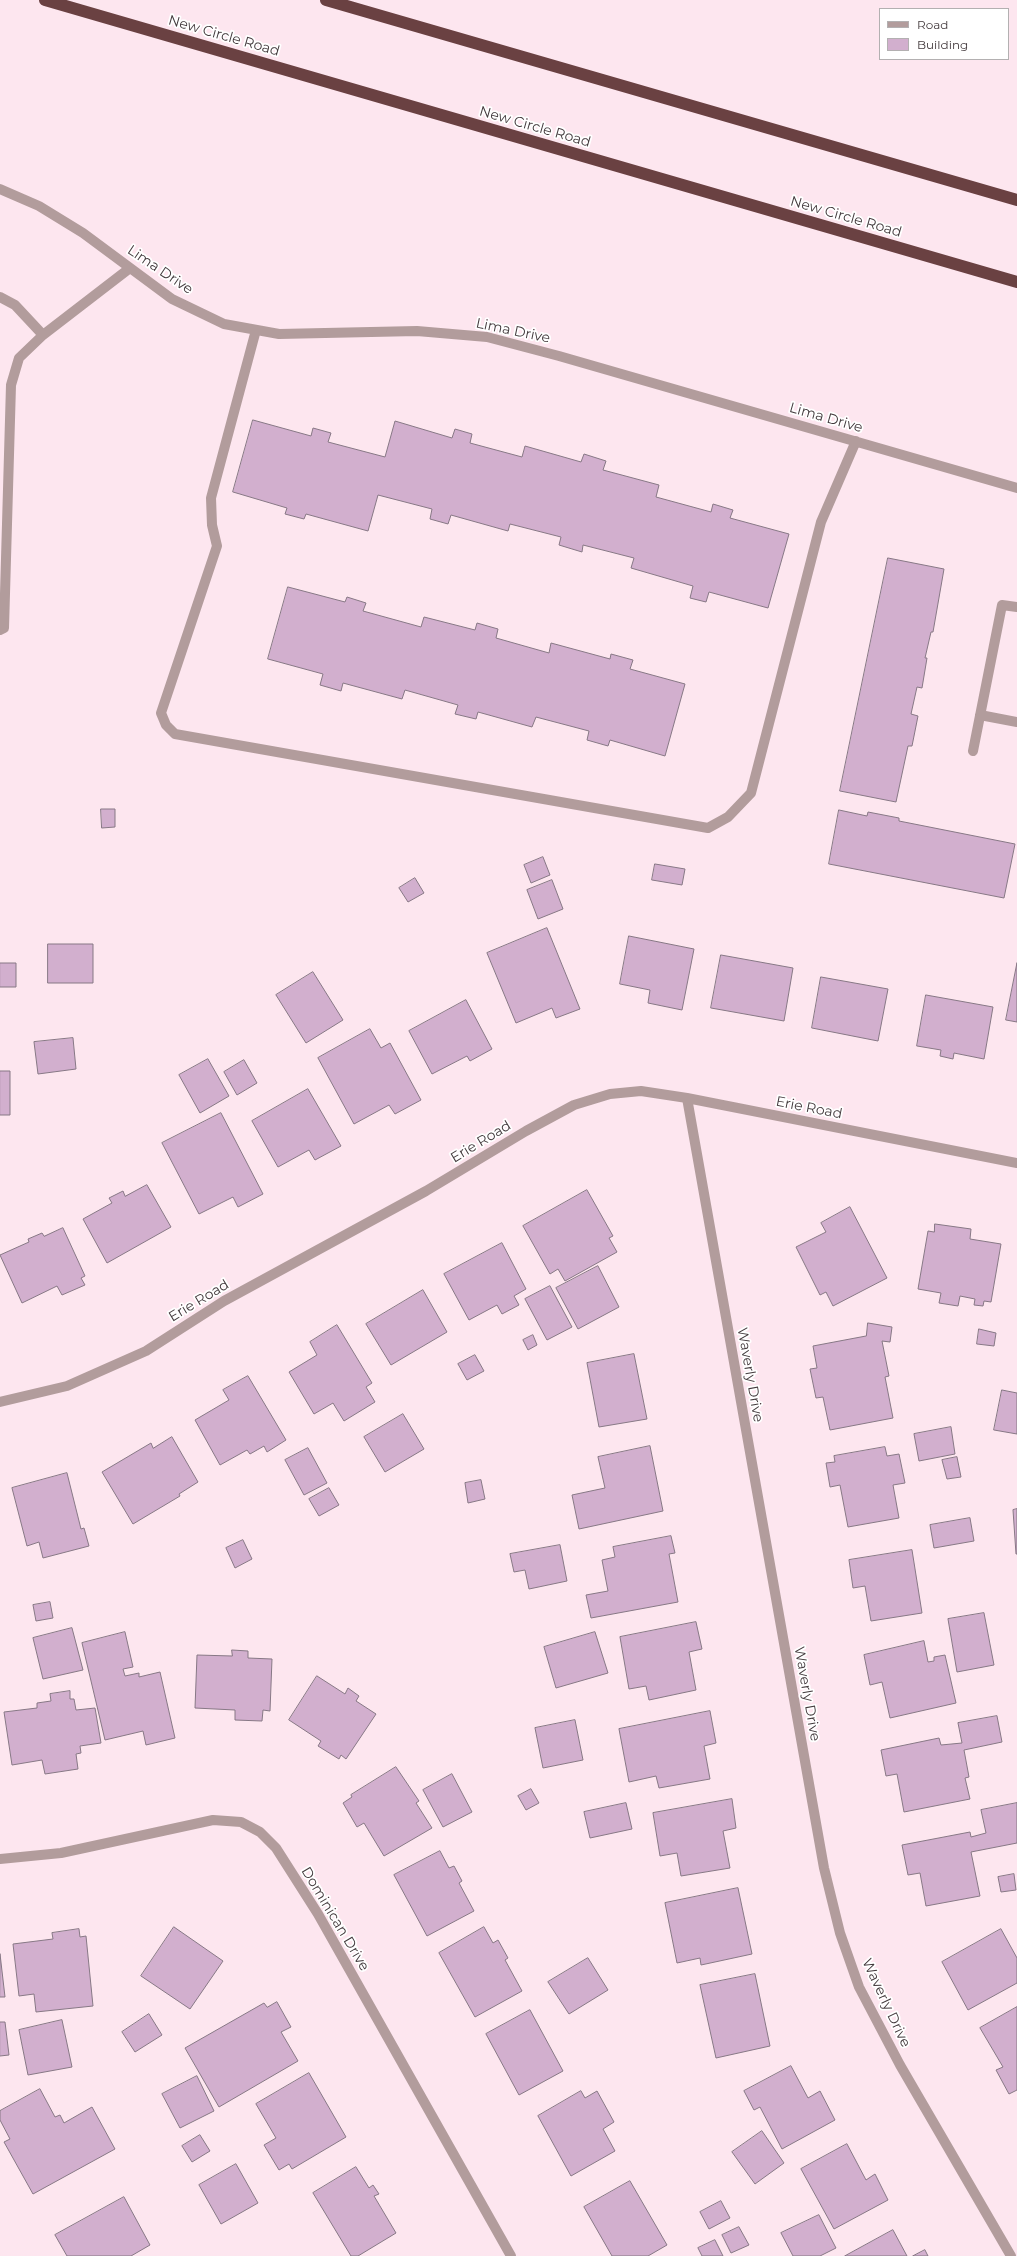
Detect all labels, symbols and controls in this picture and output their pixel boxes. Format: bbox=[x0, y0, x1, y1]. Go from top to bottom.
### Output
legend bbox=[879, 8, 1009, 60]
street label: New Circle Road bbox=[166, 12, 282, 60]
text: Road bbox=[917, 17, 948, 32]
text: Building bbox=[917, 37, 968, 52]
street label: New Circle Road bbox=[477, 103, 593, 151]
street label: New Circle Road bbox=[788, 193, 904, 241]
street label: Lima Drive bbox=[124, 242, 196, 298]
street label: Lima Drive bbox=[474, 315, 552, 347]
street label: Lima Drive bbox=[787, 400, 865, 436]
street label: Erie Road bbox=[774, 1093, 844, 1123]
street label: Erie Road bbox=[448, 1117, 514, 1167]
street label: Erie Road bbox=[166, 1276, 232, 1326]
street label: Waverly Drive bbox=[733, 1326, 767, 1424]
street label: Waverly Drive bbox=[790, 1645, 824, 1743]
street label: Dominican Drive bbox=[297, 1864, 373, 1974]
street label: Waverly Drive bbox=[858, 1956, 914, 2050]

